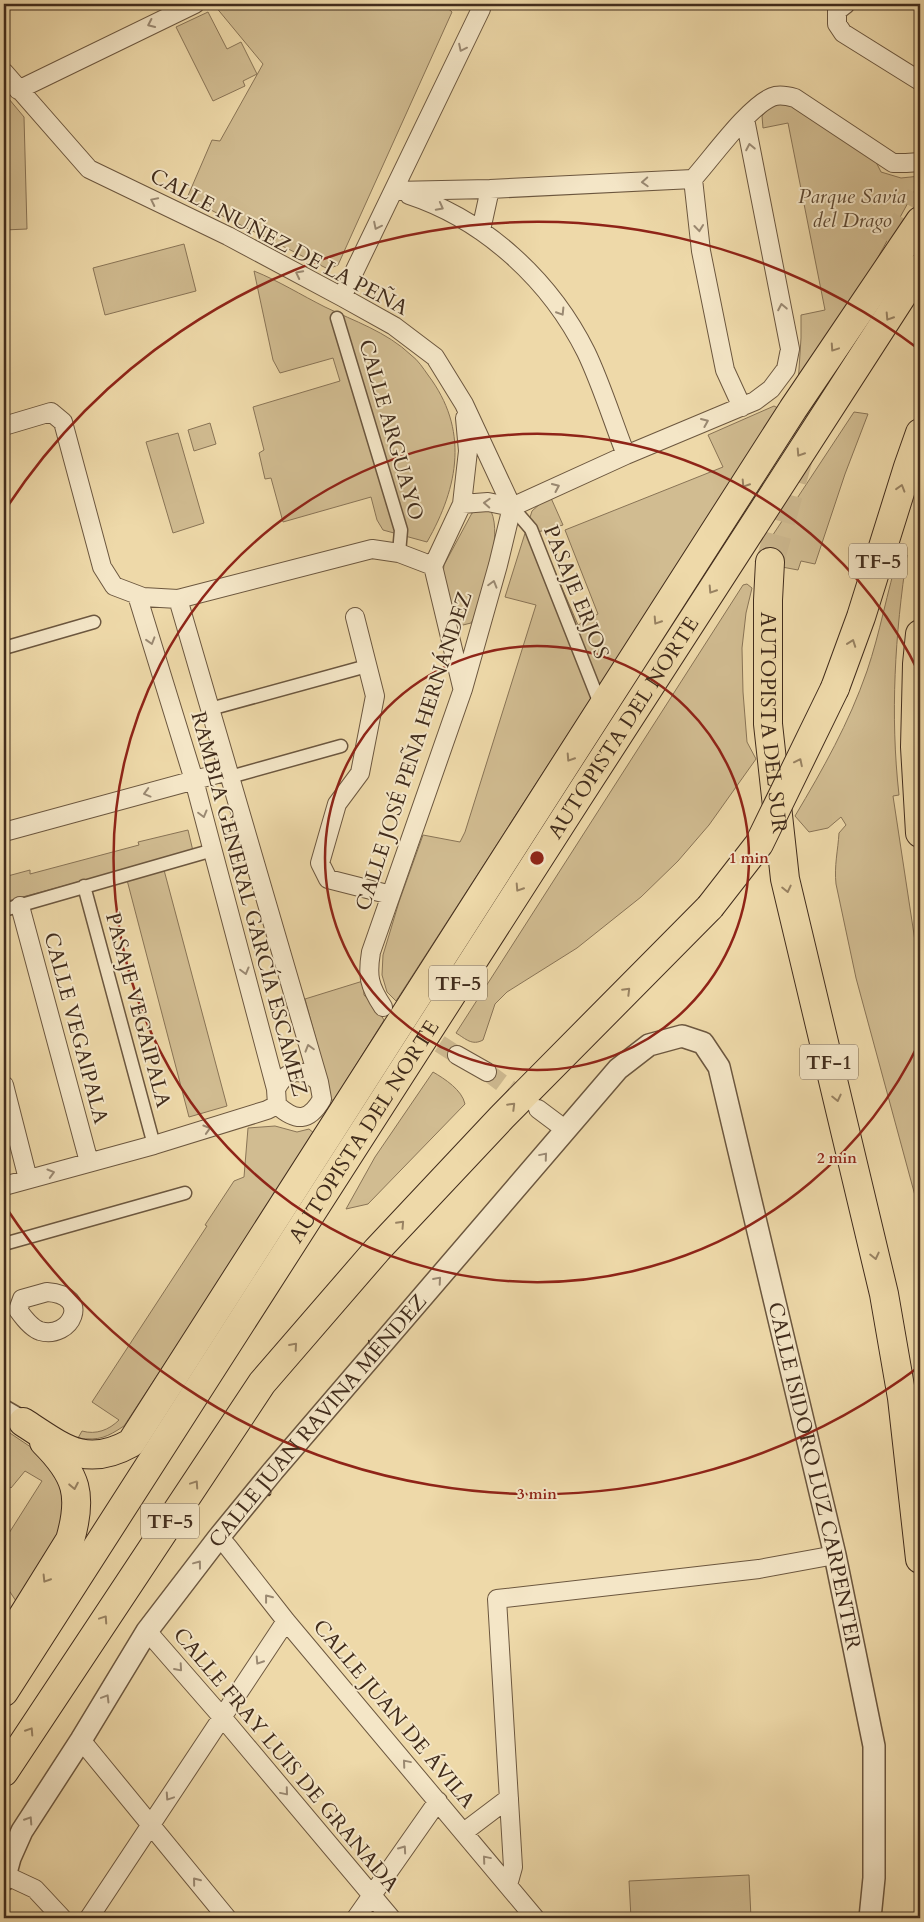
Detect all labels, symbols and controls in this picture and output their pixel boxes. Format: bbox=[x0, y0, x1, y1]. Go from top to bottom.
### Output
one-way arrow bbox=[147, 18, 156, 29]
one-way arrow bbox=[458, 43, 468, 52]
one-way arrow bbox=[746, 143, 756, 152]
street label: CALLE NUÑEZ DE LA PEÑA bbox=[145, 161, 414, 323]
one-way arrow bbox=[640, 176, 648, 187]
park label: Parque Savia del Drago bbox=[798, 182, 906, 235]
one-way arrow bbox=[151, 197, 160, 207]
one-way arrow bbox=[434, 201, 443, 211]
one-way arrow bbox=[372, 221, 383, 230]
one-way arrow bbox=[693, 224, 704, 232]
one-way arrow bbox=[295, 270, 304, 280]
one-way arrow bbox=[777, 302, 788, 311]
one-way arrow bbox=[555, 306, 564, 315]
one-way arrow bbox=[885, 311, 895, 320]
street label: CALLE ARGUAYO bbox=[351, 336, 431, 524]
one-way arrow bbox=[831, 343, 840, 352]
one-way arrow bbox=[701, 418, 709, 428]
one-way arrow bbox=[797, 448, 807, 457]
one-way arrow bbox=[742, 479, 751, 488]
one-way arrow bbox=[551, 482, 560, 493]
one-way arrow bbox=[896, 484, 906, 493]
one-way arrow bbox=[483, 498, 491, 509]
street label: PASAJE ERJOS bbox=[536, 521, 616, 663]
road number: TF-5 bbox=[849, 544, 907, 578]
one-way arrow bbox=[487, 580, 497, 588]
one-way arrow bbox=[709, 584, 718, 593]
street label: CALLE JOSÉ PEÑA HERNÁNDEZ bbox=[348, 587, 479, 914]
street label: AUTOPISTA DEL NORTE bbox=[541, 611, 706, 844]
street label: AUTOPISTA DEL SUR bbox=[753, 612, 794, 836]
one-way arrow bbox=[654, 616, 664, 625]
one-way arrow bbox=[146, 637, 156, 645]
one-way arrow bbox=[845, 639, 856, 648]
street label: RAMBLA GENERAL GARCÍA ESCÁMEZ bbox=[184, 708, 314, 1100]
one-way arrow bbox=[566, 753, 576, 762]
one-way arrow bbox=[793, 758, 803, 767]
one-way arrow bbox=[143, 787, 152, 798]
one-way arrow bbox=[197, 809, 208, 818]
text: 1 min bbox=[729, 848, 769, 868]
centre of rings bbox=[528, 849, 546, 867]
one-way arrow bbox=[516, 882, 526, 891]
one-way arrow bbox=[781, 885, 792, 894]
street label: PASAJE VEGAIPALA bbox=[98, 909, 178, 1111]
street label: CALLE VEGAIPALA bbox=[36, 929, 116, 1127]
one-way arrow bbox=[239, 966, 250, 975]
road number: TF-5 bbox=[429, 966, 487, 1000]
one-way arrow bbox=[621, 988, 630, 997]
street label: AUTOPISTA DEL NORTE bbox=[281, 1015, 446, 1248]
one-way arrow bbox=[305, 1044, 315, 1052]
road number: TF-1 bbox=[800, 1044, 858, 1080]
one-way arrow bbox=[831, 1094, 842, 1103]
one-way arrow bbox=[507, 1103, 516, 1112]
one-way arrow bbox=[202, 1124, 211, 1134]
text: 2 min bbox=[817, 1148, 857, 1168]
one-way arrow bbox=[538, 1153, 546, 1162]
one-way arrow bbox=[46, 1168, 55, 1179]
one-way arrow bbox=[395, 1221, 404, 1230]
one-way arrow bbox=[869, 1252, 880, 1261]
one-way arrow bbox=[432, 1276, 441, 1285]
street label: CALLE JUAN RAVINA MÉNDEZ bbox=[202, 1288, 433, 1554]
street label: CALLE ISIDORO LUZ CARPENTER bbox=[761, 1299, 869, 1653]
one-way arrow bbox=[288, 1343, 297, 1352]
one-way arrow bbox=[189, 1480, 198, 1490]
one-way arrow bbox=[68, 1482, 79, 1491]
text: 3 min bbox=[517, 1484, 557, 1504]
road number: TF-5 bbox=[141, 1504, 199, 1538]
one-way arrow bbox=[192, 1560, 201, 1570]
one-way arrow bbox=[42, 1573, 52, 1582]
one-way arrow bbox=[266, 1595, 274, 1604]
street label: CALLE JUAN DE ÁVILA bbox=[306, 1613, 482, 1815]
one-way arrow bbox=[98, 1615, 108, 1624]
street label: CALLE FRAY LUIS DE GRANADA bbox=[166, 1621, 406, 1899]
one-way arrow bbox=[256, 1656, 265, 1665]
one-way arrow bbox=[174, 1663, 183, 1672]
one-way arrow bbox=[100, 1695, 110, 1704]
one-way arrow bbox=[24, 1727, 34, 1736]
one-way arrow bbox=[403, 1760, 412, 1769]
one-way arrow bbox=[279, 1786, 288, 1795]
one-way arrow bbox=[166, 1791, 175, 1801]
one-way arrow bbox=[23, 1816, 32, 1825]
one-way arrow bbox=[397, 1845, 406, 1855]
one-way arrow bbox=[482, 1855, 491, 1864]
one-way arrow bbox=[193, 1877, 202, 1886]

